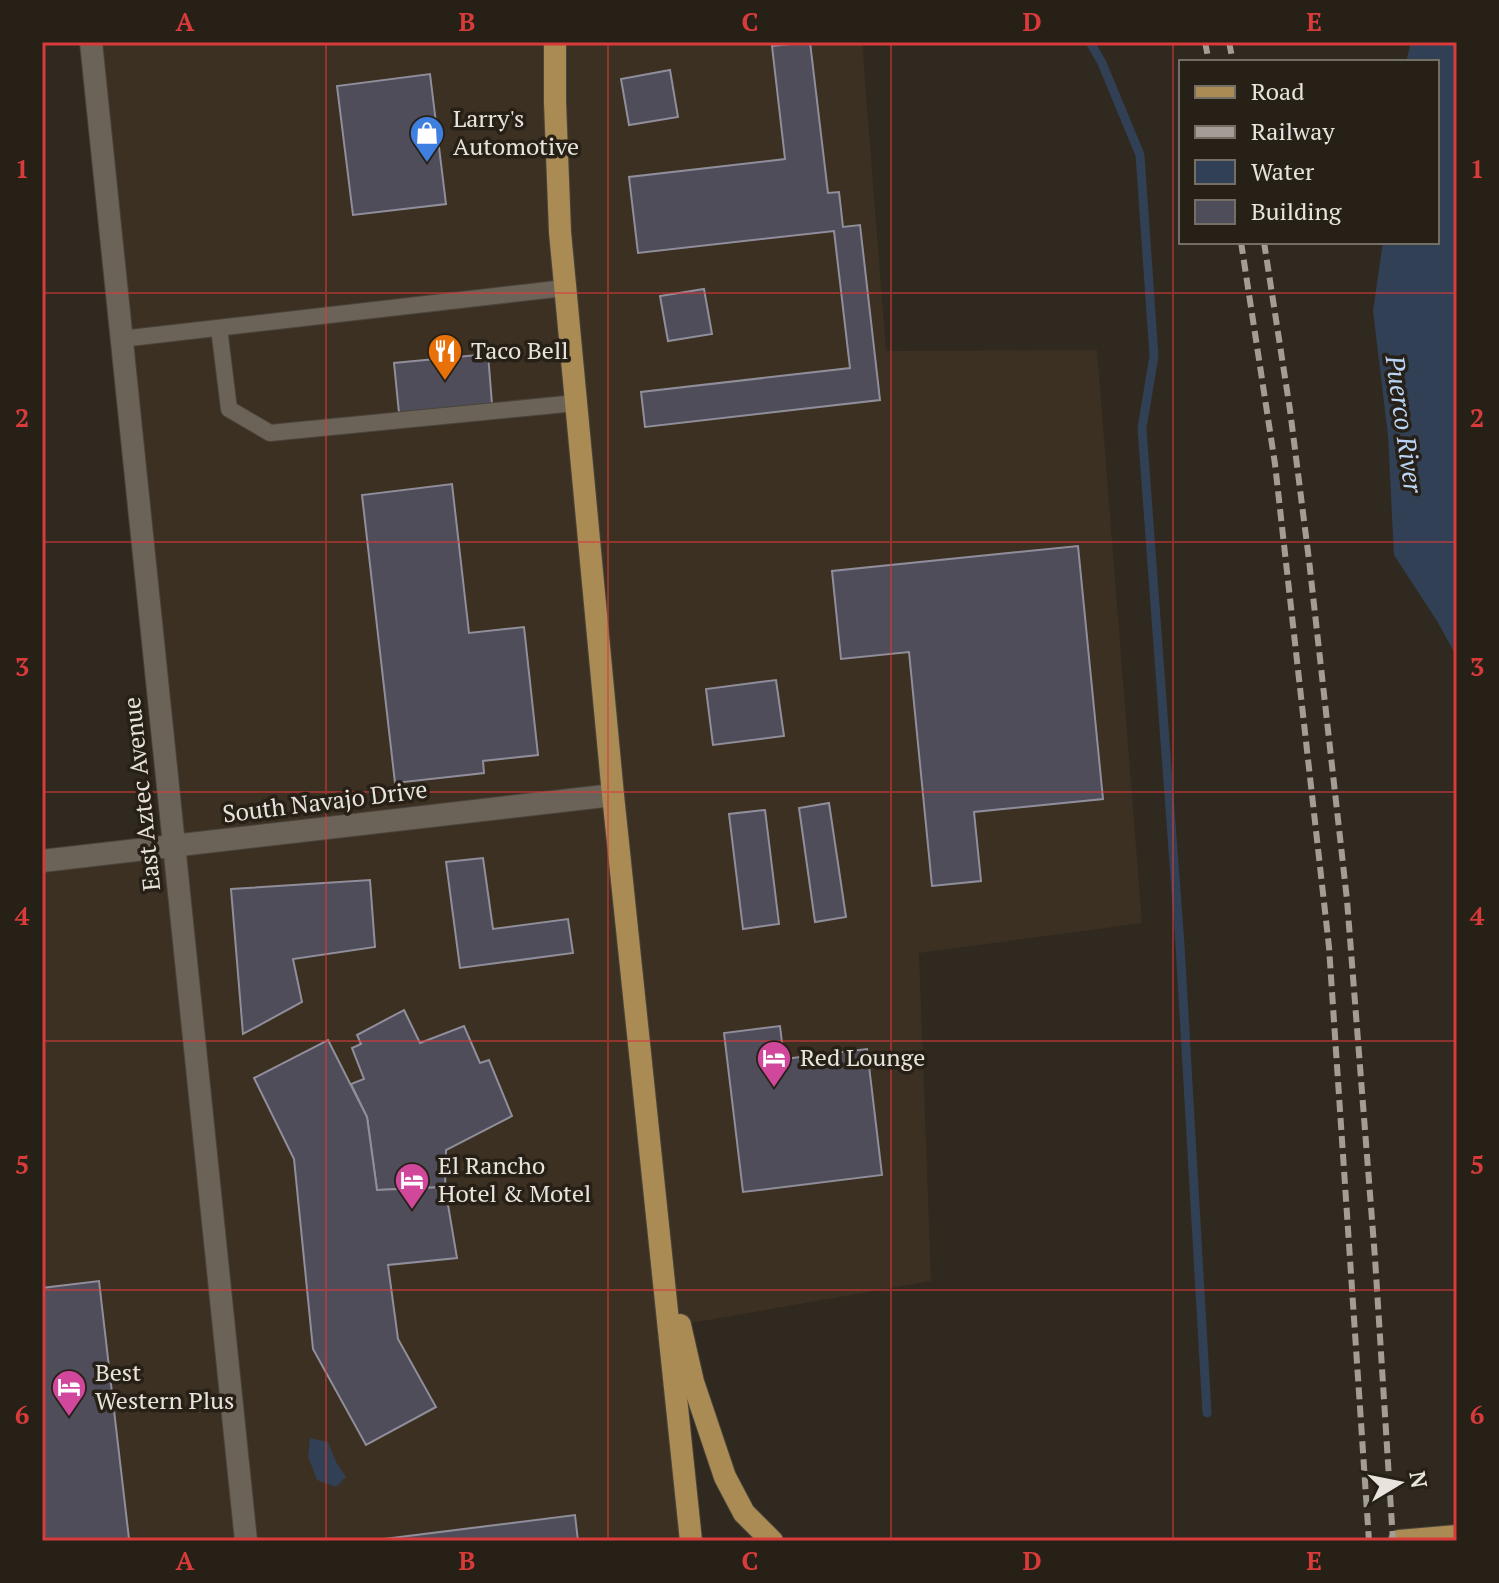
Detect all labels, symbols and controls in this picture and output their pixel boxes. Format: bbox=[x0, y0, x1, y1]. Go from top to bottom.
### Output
text: A bbox=[176, 4, 195, 38]
text: B bbox=[459, 4, 475, 38]
text: C bbox=[742, 4, 758, 38]
text: D bbox=[1022, 4, 1042, 38]
text: E bbox=[1306, 4, 1322, 38]
legend bbox=[1179, 60, 1439, 244]
text: Road bbox=[1251, 75, 1305, 107]
place label: Larry's Automotive bbox=[453, 102, 579, 162]
shop icon: Larry's Automotive bbox=[408, 114, 446, 164]
text: Railway bbox=[1251, 115, 1335, 147]
text: 1 bbox=[15, 151, 29, 185]
text: 1 bbox=[1470, 151, 1484, 185]
text: Water bbox=[1251, 155, 1315, 187]
text: Building bbox=[1251, 195, 1342, 227]
restaurant icon: Taco Bell bbox=[426, 332, 464, 382]
place label: Taco Bell bbox=[471, 334, 568, 366]
water label: Puerco River bbox=[1378, 352, 1432, 496]
text: 2 bbox=[15, 400, 29, 434]
text: 2 bbox=[1470, 400, 1484, 434]
text: 3 bbox=[15, 649, 29, 683]
text: 3 bbox=[1470, 649, 1484, 683]
street label: East Aztec Avenue bbox=[115, 695, 167, 893]
street label: South Navajo Drive bbox=[221, 773, 429, 829]
text: 4 bbox=[15, 898, 30, 932]
text: 4 bbox=[1470, 898, 1485, 932]
hotel icon: Red Lounge bbox=[755, 1039, 793, 1089]
place label: Red Lounge bbox=[800, 1041, 925, 1073]
text: 5 bbox=[15, 1147, 29, 1181]
text: 5 bbox=[1470, 1147, 1484, 1181]
place label: El Rancho Hotel & Motel bbox=[438, 1149, 591, 1209]
hotel icon: El Rancho Hotel & Motel bbox=[393, 1161, 431, 1211]
place label: Best Western Plus bbox=[95, 1356, 234, 1416]
hotel icon: Best Western Plus bbox=[50, 1368, 88, 1418]
text: 6 bbox=[15, 1397, 29, 1431]
text: 6 bbox=[1470, 1397, 1484, 1431]
north arrow bbox=[1359, 1443, 1439, 1523]
text: N bbox=[1403, 1469, 1435, 1490]
text: A bbox=[176, 1543, 195, 1577]
text: B bbox=[459, 1543, 475, 1577]
text: C bbox=[742, 1543, 758, 1577]
text: D bbox=[1022, 1543, 1042, 1577]
text: E bbox=[1306, 1543, 1322, 1577]

